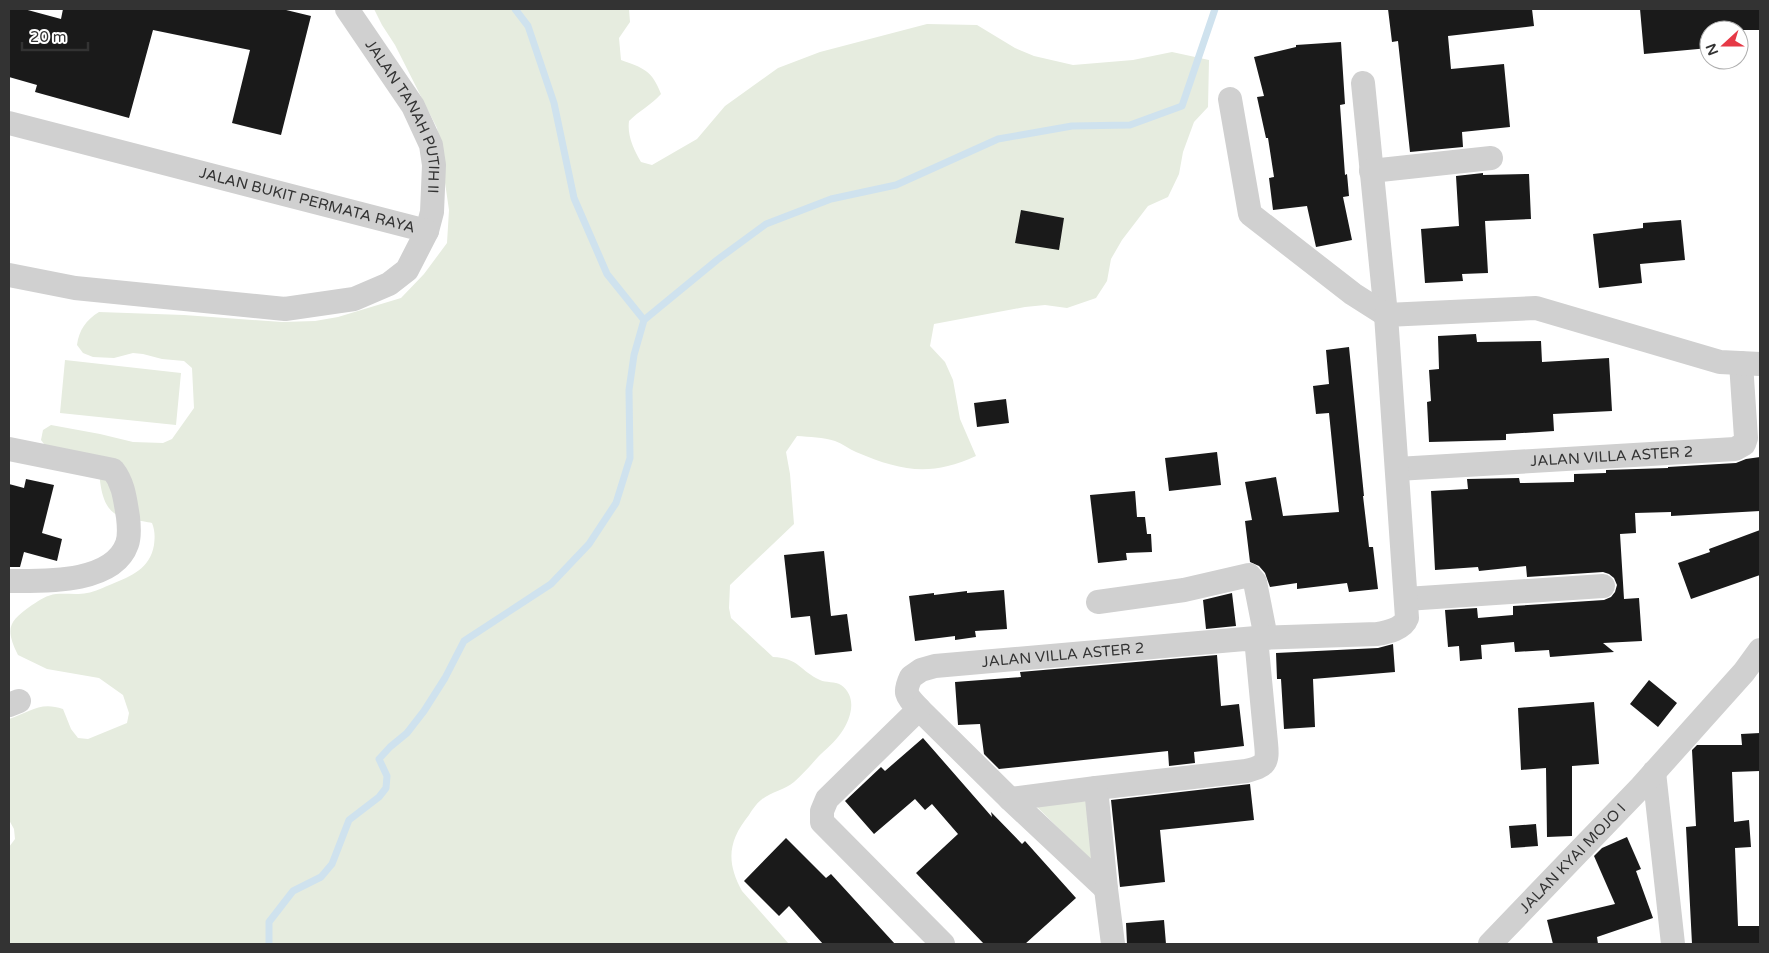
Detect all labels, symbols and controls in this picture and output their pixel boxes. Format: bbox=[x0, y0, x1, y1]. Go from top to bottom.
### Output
scale bar bbox=[22, 20, 89, 52]
north arrow bbox=[1699, 20, 1749, 70]
text: 20 m bbox=[30, 28, 67, 46]
street label: JALAN TANAH PUTIH II bbox=[361, 36, 443, 194]
text: N bbox=[1702, 41, 1722, 58]
street label: JALAN BUKIT PERMATA RAYA bbox=[197, 164, 417, 237]
street label: JALAN VILLA ASTER 2 bbox=[1530, 442, 1694, 470]
street label: JALAN VILLA ASTER 2 bbox=[981, 639, 1145, 671]
street label: JALAN KYAI MOJO I bbox=[1516, 800, 1629, 917]

